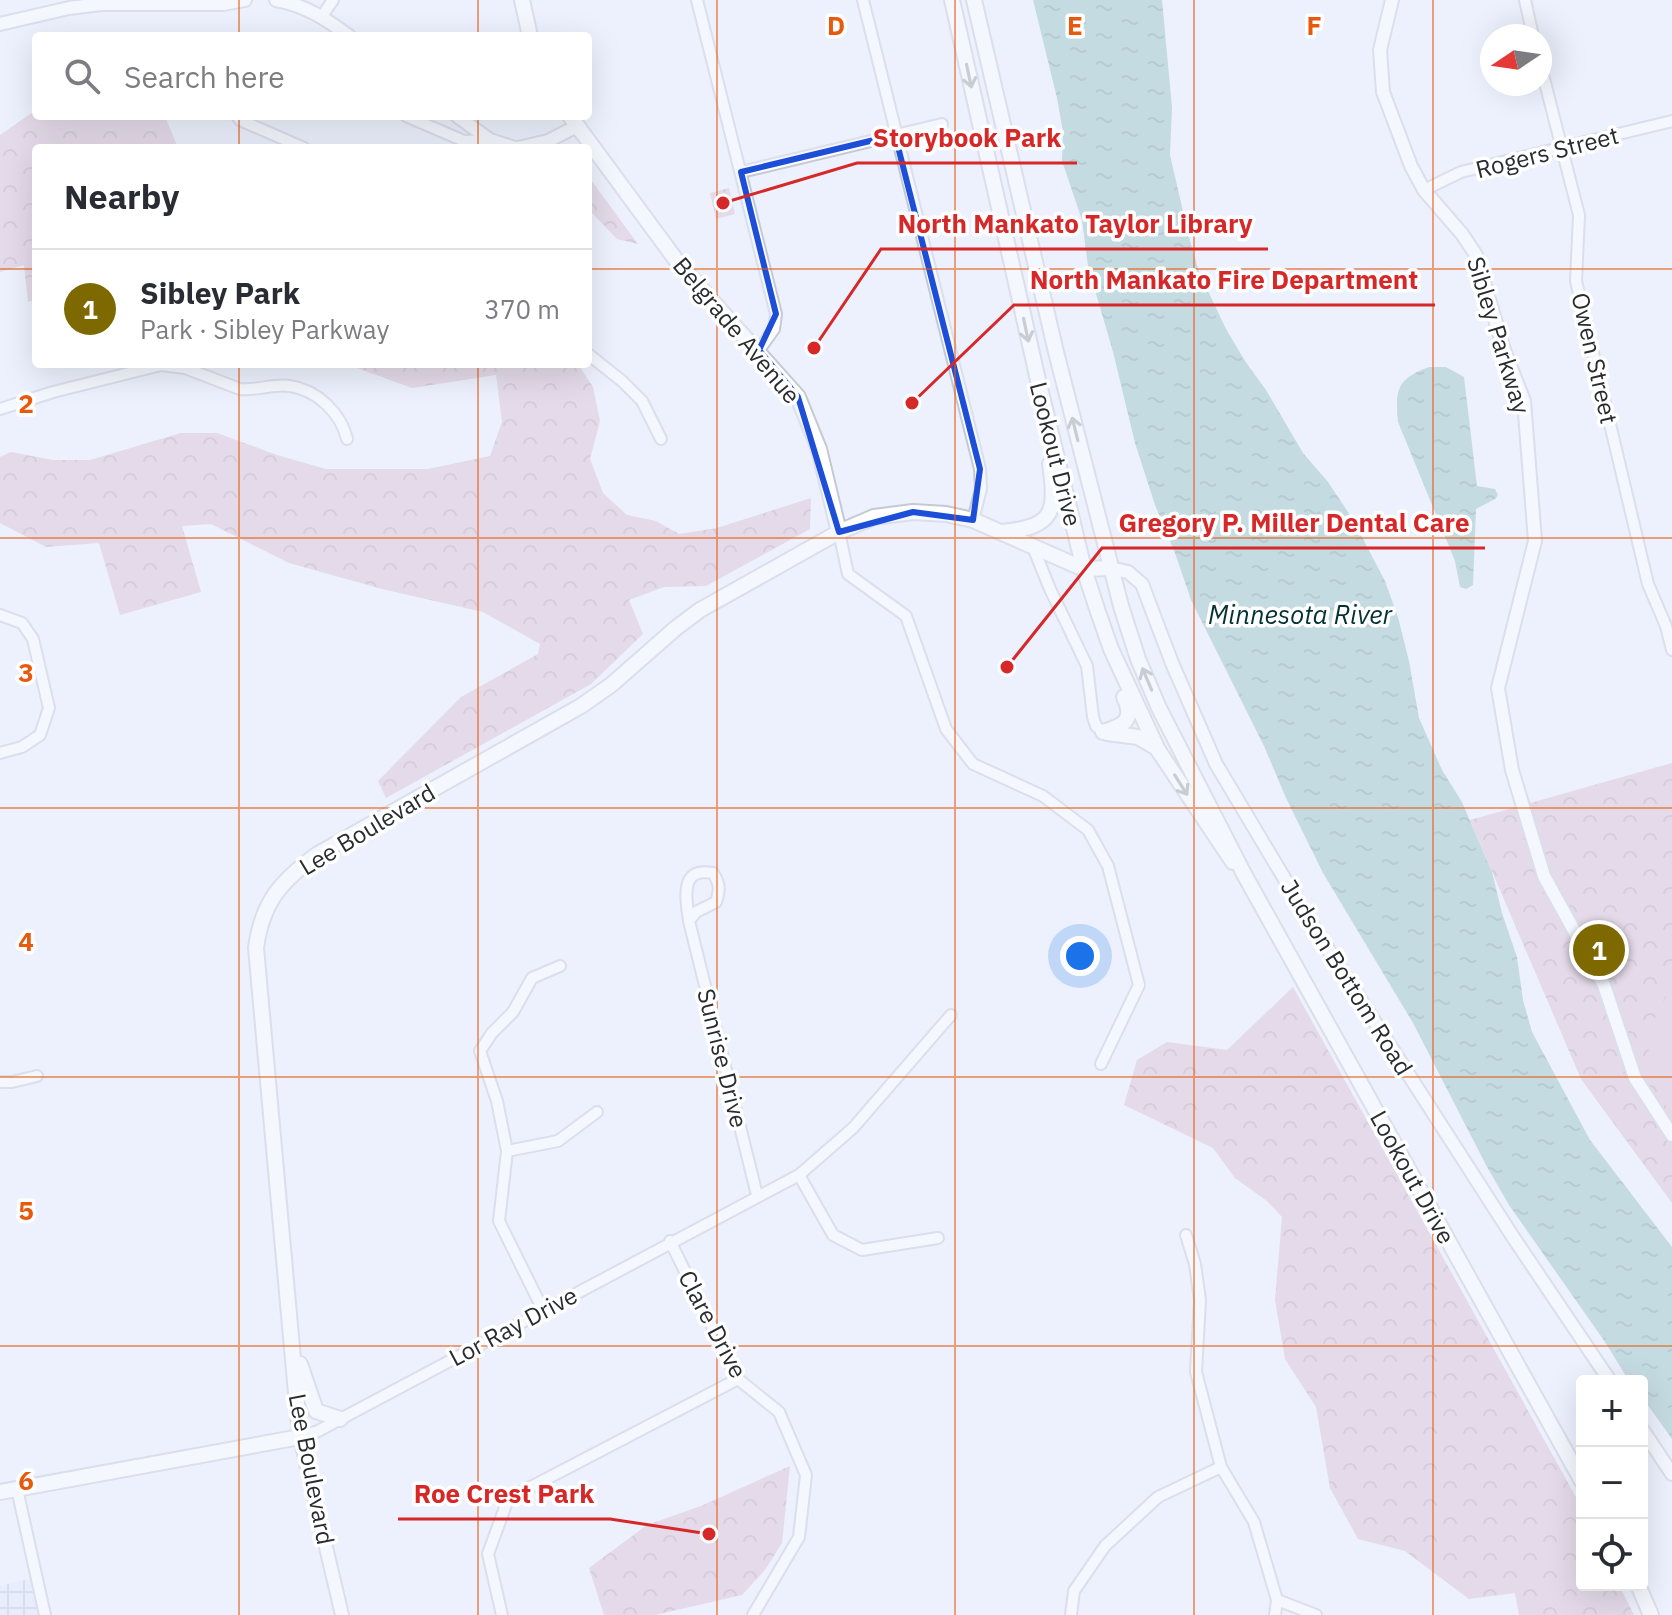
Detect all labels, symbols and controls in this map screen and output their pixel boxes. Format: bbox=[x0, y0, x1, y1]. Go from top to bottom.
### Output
text: D bbox=[827, 8, 845, 42]
text: E bbox=[1067, 8, 1083, 42]
text: F bbox=[1306, 8, 1322, 42]
north arrow bbox=[1480, 24, 1552, 96]
search box bbox=[32, 32, 592, 120]
icon: search bbox=[60, 54, 104, 98]
text: Search here bbox=[124, 57, 285, 96]
one-way arrow bbox=[962, 63, 977, 89]
callout: Storybook Park bbox=[857, 113, 1077, 163]
street label: Rogers Street bbox=[1472, 119, 1622, 185]
text: Storybook Park bbox=[873, 120, 1061, 154]
text: Nearby bbox=[64, 174, 179, 218]
callout: North Mankato Taylor Library bbox=[881, 199, 1268, 249]
text: North Mankato Taylor Library bbox=[897, 206, 1253, 240]
street label: Belgrade Avenue bbox=[666, 250, 808, 410]
street label: Sibley Parkway bbox=[1460, 253, 1538, 417]
callout: North Mankato Fire Department bbox=[1014, 255, 1435, 305]
text: North Mankato Fire Department bbox=[1030, 262, 1418, 296]
text: Sibley Park bbox=[140, 273, 300, 312]
street label: Owen Street bbox=[1564, 289, 1626, 427]
text: 1 bbox=[82, 292, 98, 326]
text: 370 m bbox=[484, 292, 560, 326]
text: Park · Sibley Parkway bbox=[140, 312, 389, 346]
one-way arrow bbox=[1020, 316, 1035, 342]
street label: Lookout Drive bbox=[1023, 378, 1089, 530]
text: 2 bbox=[18, 386, 34, 420]
one-way arrow bbox=[1067, 417, 1082, 443]
callout: Gregory P. Miller Dental Care bbox=[1102, 498, 1485, 548]
text: Gregory P. Miller Dental Care bbox=[1118, 505, 1470, 539]
water label: Minnesota River bbox=[1208, 597, 1394, 631]
text: 3 bbox=[18, 655, 34, 689]
one-way arrow bbox=[1138, 667, 1153, 692]
one-way arrow bbox=[1173, 773, 1189, 796]
street label: Lee Boulevard bbox=[293, 776, 441, 882]
street label: Judson Bottom Road bbox=[1274, 873, 1420, 1081]
pin: 1 bbox=[1573, 920, 1625, 980]
text: 4 bbox=[18, 924, 34, 958]
your location bbox=[1060, 936, 1100, 976]
street label: Sunrise Drive bbox=[690, 985, 756, 1131]
street label: Lookout Drive bbox=[1363, 1105, 1463, 1249]
text: 5 bbox=[18, 1193, 34, 1227]
street label: Clare Drive bbox=[671, 1265, 755, 1383]
street label: Lor Ray Drive bbox=[443, 1279, 583, 1373]
map controls bbox=[1576, 1375, 1648, 1591]
button: + bbox=[1576, 1375, 1648, 1447]
street label: Lee Boulevard bbox=[282, 1391, 342, 1547]
button: − bbox=[1576, 1447, 1648, 1519]
text: 6 bbox=[18, 1463, 34, 1497]
callout: Roe Crest Park bbox=[398, 1469, 610, 1519]
text: Roe Crest Park bbox=[414, 1476, 594, 1510]
button: locate bbox=[1576, 1519, 1648, 1591]

